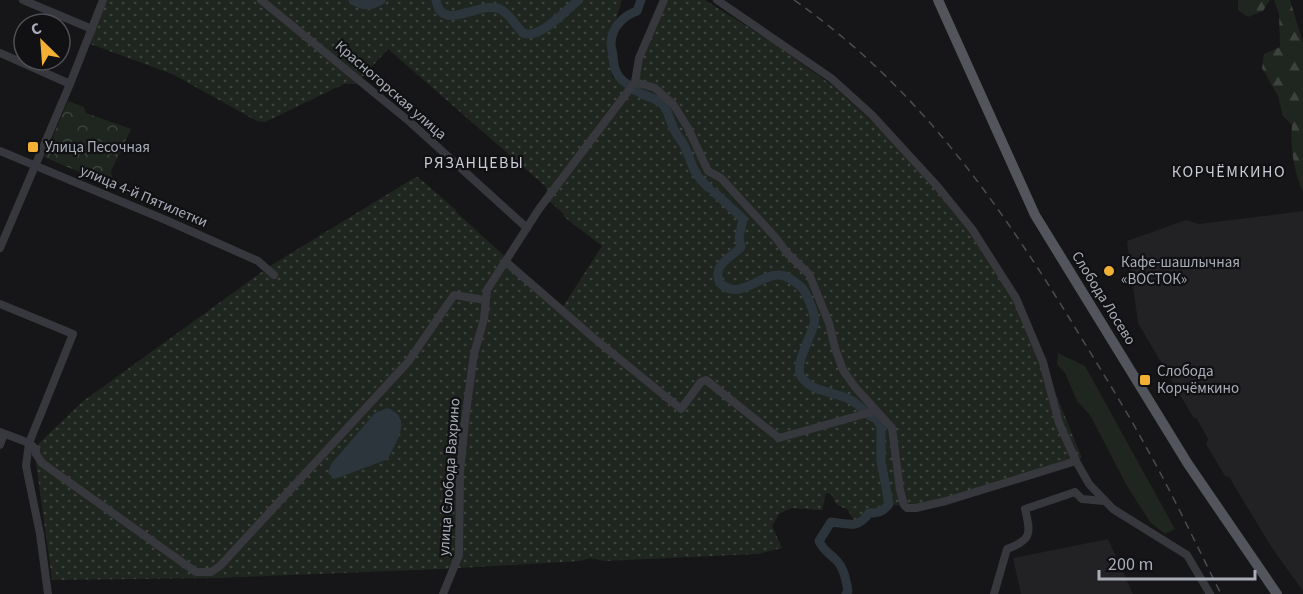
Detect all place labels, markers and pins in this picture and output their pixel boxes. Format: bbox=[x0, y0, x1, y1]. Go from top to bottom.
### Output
place label: Улица Песочная bbox=[45, 137, 150, 158]
marker: Улица Песочная bbox=[26, 140, 40, 154]
place label: Кафе-шашлычная «ВОСТОК» bbox=[1121, 252, 1240, 290]
marker: Кафе-шашлычная «ВОСТОК» bbox=[1102, 264, 1116, 278]
place label: Слобода Корчёмкино bbox=[1157, 361, 1239, 399]
marker: Слобода Корчёмкино bbox=[1138, 373, 1152, 387]

